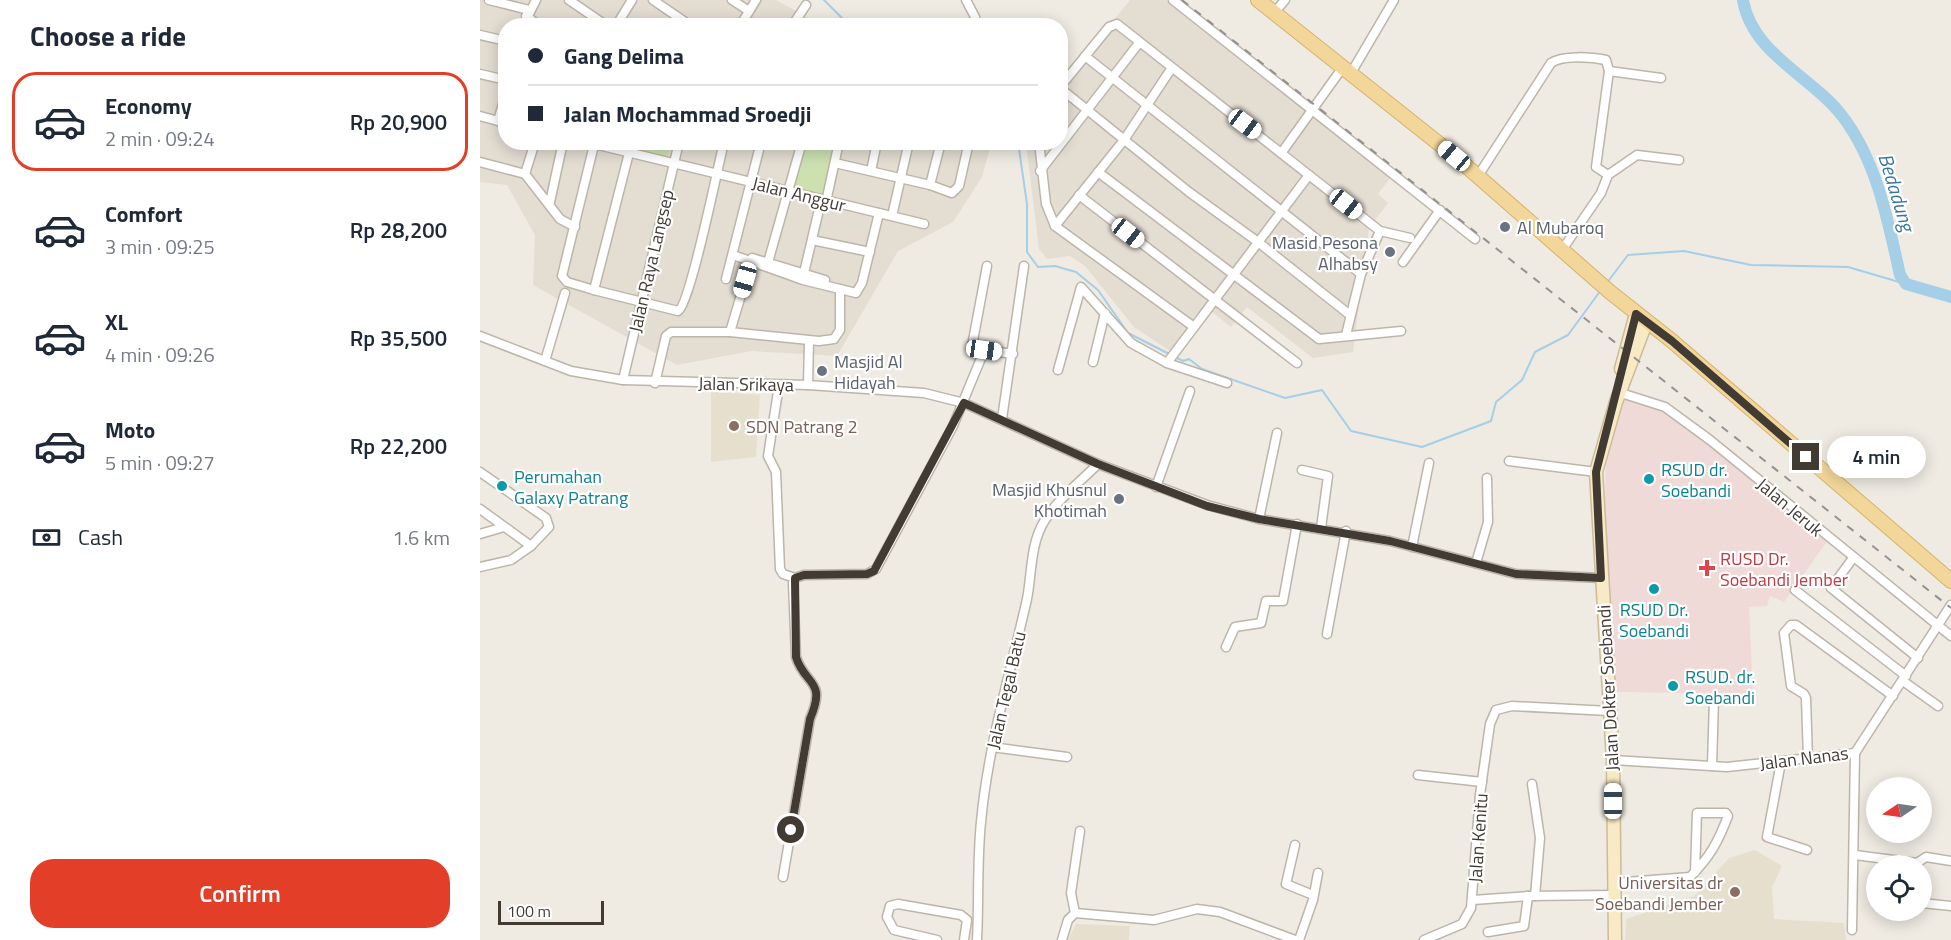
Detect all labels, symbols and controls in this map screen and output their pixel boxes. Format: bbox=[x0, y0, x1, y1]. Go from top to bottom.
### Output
text: Choose a ride bbox=[30, 15, 186, 56]
text: Gang Delima bbox=[564, 39, 684, 73]
text: Economy bbox=[105, 89, 192, 123]
icon: car bbox=[33, 95, 87, 149]
text: Jalan Mochammad Sroedji bbox=[564, 97, 811, 131]
text: Rp 20,900 bbox=[350, 105, 447, 139]
car bbox=[1225, 106, 1265, 142]
text: 2 min · 09:24 bbox=[105, 123, 215, 154]
car bbox=[1434, 138, 1474, 174]
water label: Bedadung bbox=[1870, 149, 1924, 237]
street label: Jalan Anggur bbox=[749, 169, 849, 219]
car bbox=[1326, 186, 1366, 222]
street label: Jalan Raya Langsep bbox=[621, 187, 681, 335]
text: Comfort bbox=[105, 197, 183, 231]
icon: car bbox=[33, 203, 87, 257]
text: Rp 28,200 bbox=[350, 213, 447, 247]
place label: Al Mubaroq bbox=[1517, 214, 1604, 241]
car bbox=[1108, 215, 1148, 251]
marker: Al Mubaroq bbox=[1498, 220, 1512, 234]
place label: Masid Pesona Alhabsy bbox=[1272, 229, 1378, 277]
text: 3 min · 09:25 bbox=[105, 231, 215, 262]
marker: Masid Pesona Alhabsy bbox=[1383, 245, 1397, 259]
car bbox=[731, 260, 759, 300]
text: XL bbox=[105, 305, 128, 339]
icon: car bbox=[33, 311, 87, 365]
text: Rp 35,500 bbox=[350, 321, 447, 355]
text: 4 min · 09:26 bbox=[105, 339, 215, 370]
car bbox=[965, 339, 1003, 361]
place label: Masjid Al Hidayah bbox=[834, 348, 903, 396]
marker: Masjid Al Hidayah bbox=[815, 364, 829, 378]
street label: Jalan Srikaya bbox=[698, 370, 794, 398]
text: Moto bbox=[105, 413, 155, 447]
place label: SDN Patrang 2 bbox=[746, 413, 858, 440]
icon: car bbox=[33, 419, 87, 473]
marker: SDN Patrang 2 bbox=[727, 419, 741, 433]
text: Rp 22,200 bbox=[350, 429, 447, 463]
callout: 4 min bbox=[1827, 436, 1926, 478]
text: 4 min bbox=[1852, 441, 1901, 472]
route end bbox=[1792, 443, 1819, 470]
text: 5 min · 09:27 bbox=[105, 447, 215, 478]
place label: RSUD dr. Soebandi bbox=[1661, 456, 1731, 504]
place label: Perumahan Galaxy Patrang bbox=[514, 463, 628, 511]
street label: Jalan Jeruk bbox=[1751, 471, 1829, 543]
marker: RSUD dr. Soebandi bbox=[1642, 472, 1656, 486]
place label: Masjid Khusnul Khotimah bbox=[992, 476, 1107, 524]
marker: Perumahan Galaxy Patrang bbox=[495, 479, 509, 493]
marker: Masjid Khusnul Khotimah bbox=[1112, 492, 1126, 506]
text: Cash bbox=[78, 520, 123, 554]
icon: cash bbox=[30, 521, 63, 554]
text: 1.6 km bbox=[393, 522, 450, 553]
place label: RUSD Dr. Soebandi Jember bbox=[1720, 545, 1848, 593]
marker: RUSD Dr. Soebandi Jember bbox=[1698, 559, 1716, 577]
marker: RSUD Dr. Soebandi bbox=[1647, 582, 1661, 596]
place label: RSUD Dr. Soebandi bbox=[1619, 596, 1689, 644]
street label: Jalan Dokter Soebandi bbox=[1590, 604, 1626, 772]
street label: Jalan Tegal Batu bbox=[979, 628, 1033, 752]
place label: RSUD. dr. Soebandi bbox=[1685, 663, 1755, 711]
marker: RSUD. dr. Soebandi bbox=[1666, 679, 1680, 693]
street label: Jalan Nanas bbox=[1758, 739, 1850, 777]
north arrow bbox=[1866, 777, 1932, 843]
map controls bbox=[1866, 777, 1932, 921]
car bbox=[1604, 783, 1622, 819]
street label: Jalan Kenitu bbox=[1461, 792, 1495, 884]
route start bbox=[777, 816, 804, 843]
button: locate bbox=[1866, 855, 1932, 921]
button: Confirm bbox=[30, 859, 450, 928]
place label: Universitas dr Soebandi Jember bbox=[1595, 869, 1723, 917]
marker: Universitas dr Soebandi Jember bbox=[1728, 885, 1742, 899]
scale bar bbox=[498, 898, 604, 926]
text: 100 m bbox=[507, 899, 551, 923]

